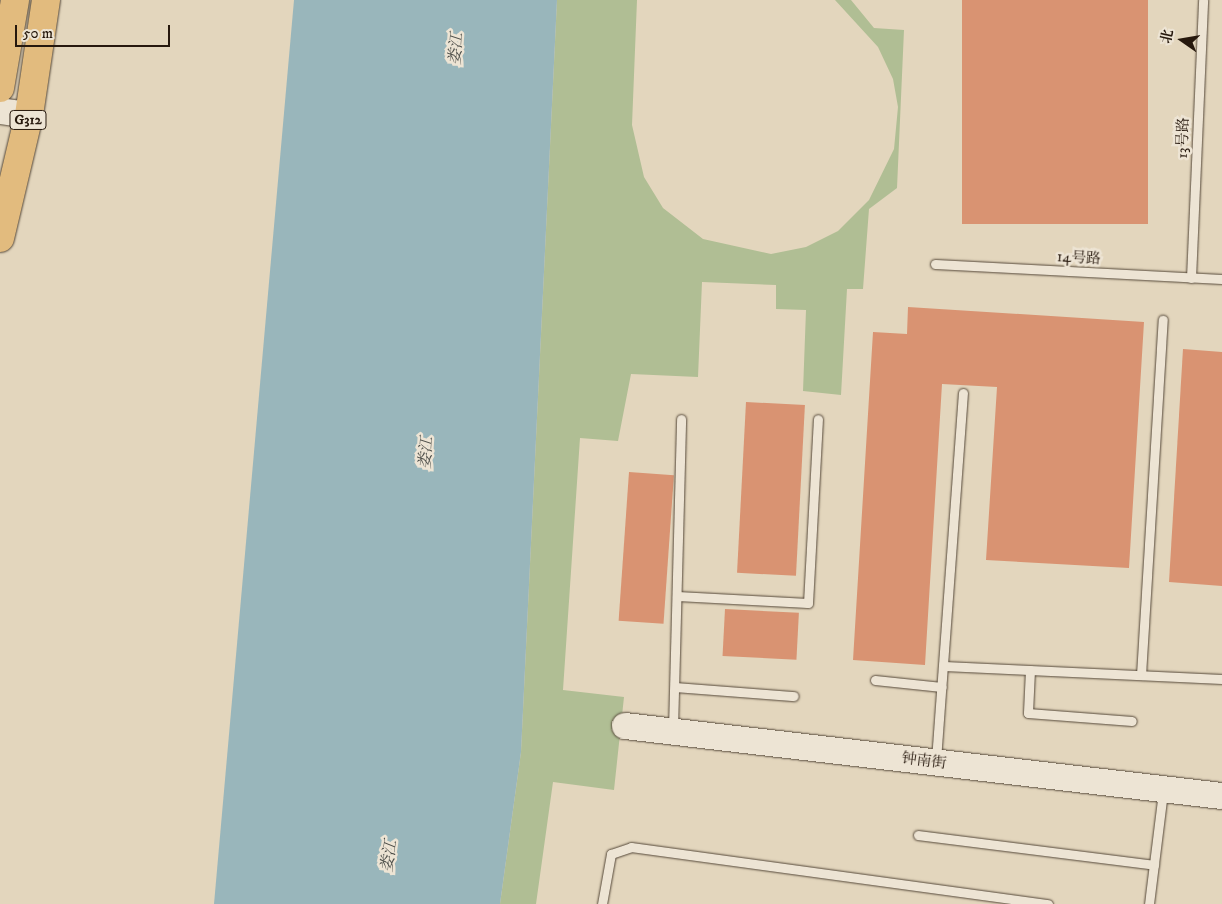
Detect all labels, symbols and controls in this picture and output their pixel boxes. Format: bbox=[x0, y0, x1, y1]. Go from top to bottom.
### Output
scale bar bbox=[18, 15, 172, 47]
north arrow bbox=[1157, 15, 1207, 65]
text: 50 m bbox=[23, 24, 53, 43]
text: 北 bbox=[1157, 28, 1178, 45]
water label: 娄江 bbox=[445, 32, 467, 66]
road number: G312 bbox=[9, 108, 47, 132]
street label: 13号路 bbox=[1173, 117, 1193, 159]
street label: 14号路 bbox=[1056, 248, 1102, 268]
water label: 娄江 bbox=[415, 436, 437, 470]
street label: 钟南街 bbox=[901, 749, 947, 773]
water label: 娄江 bbox=[377, 839, 401, 873]

